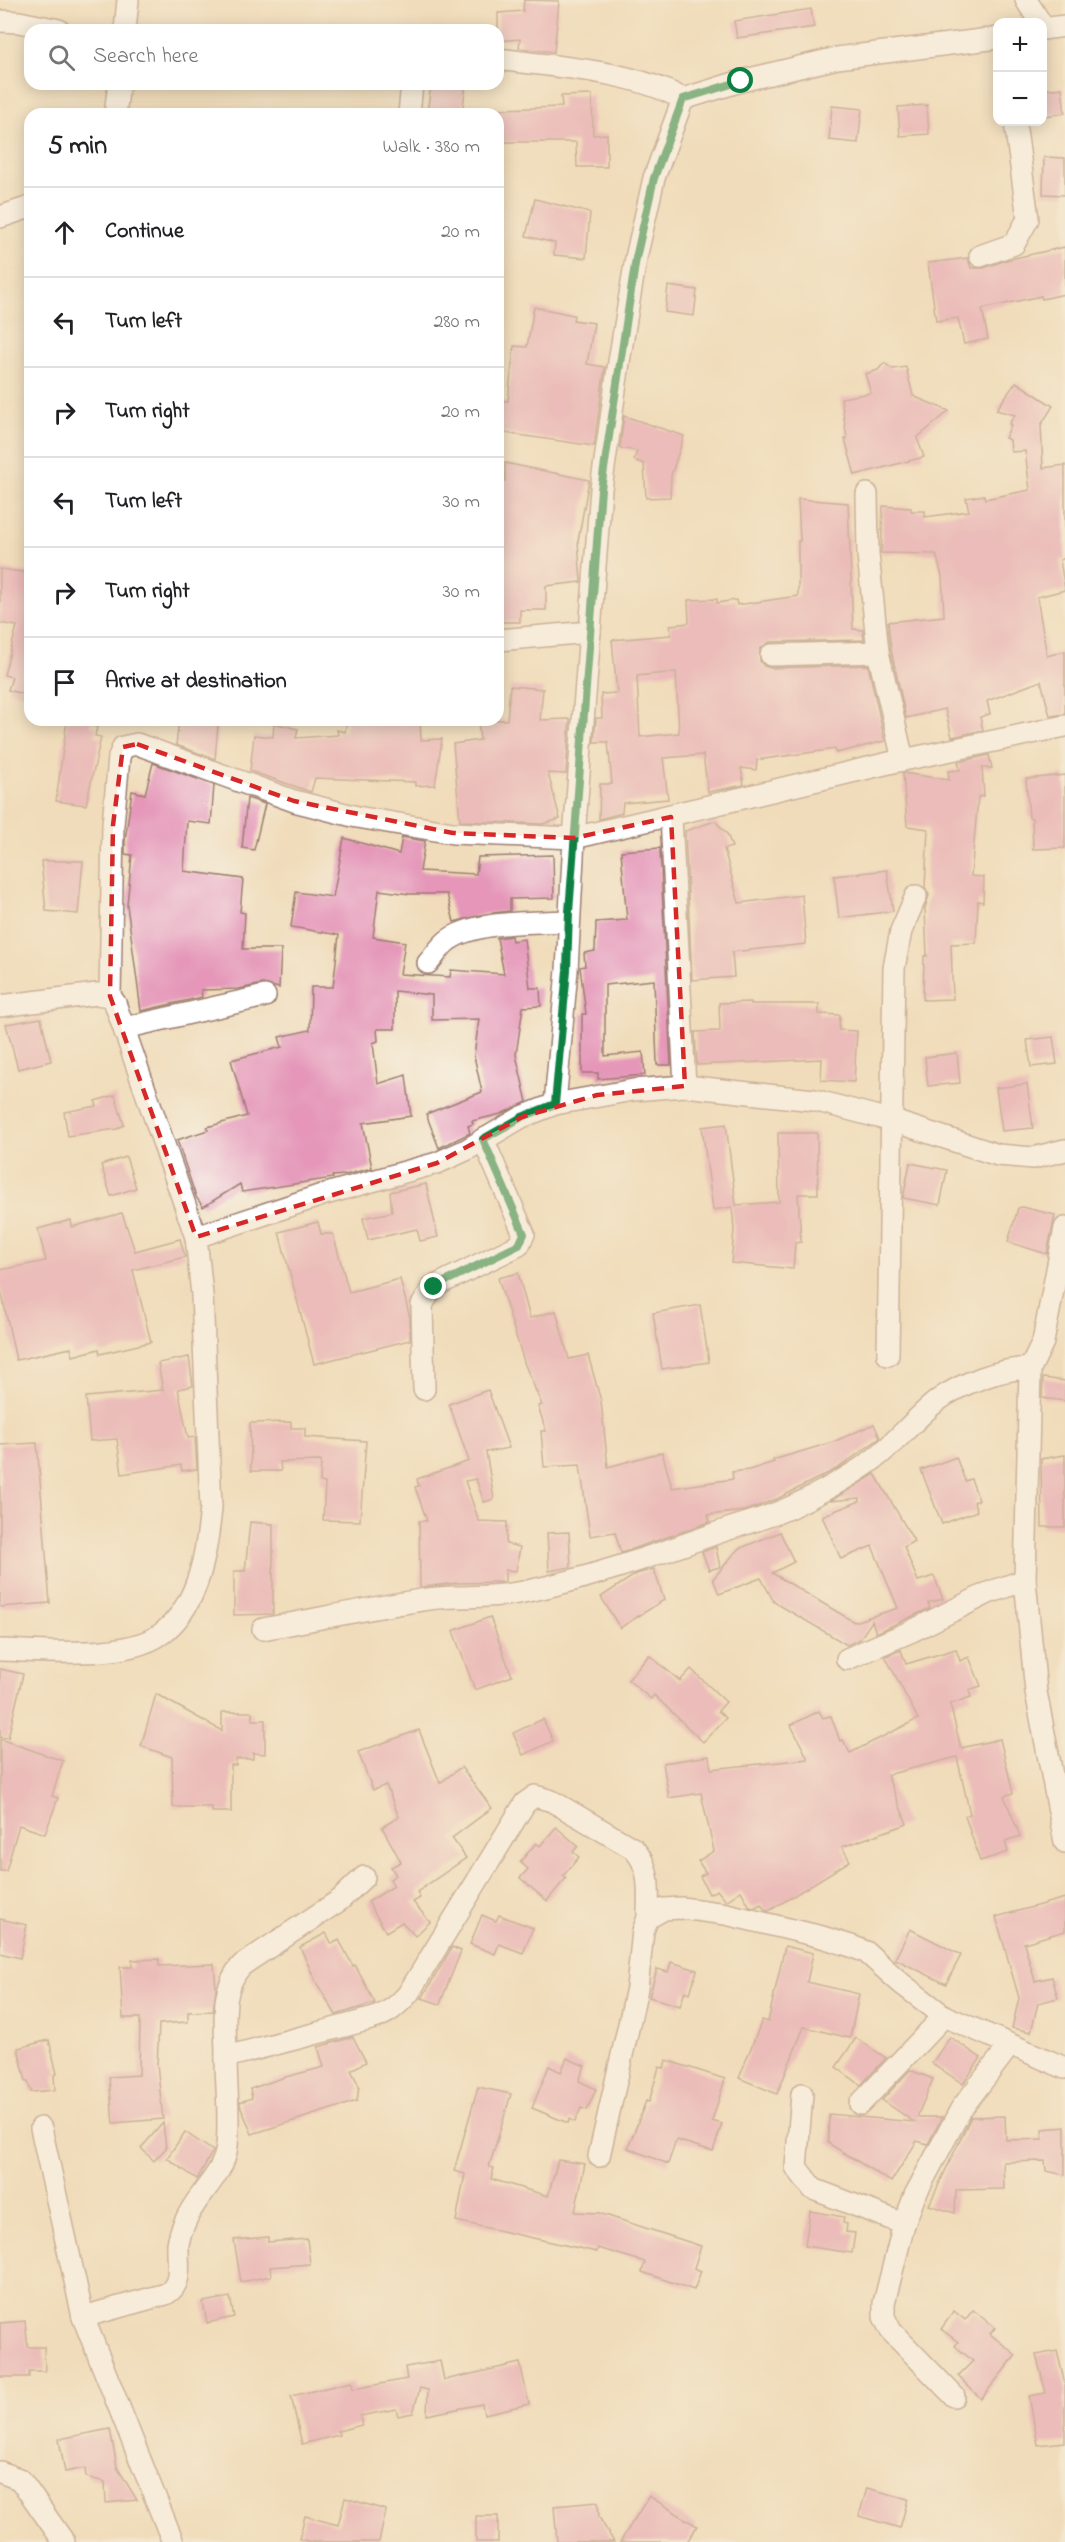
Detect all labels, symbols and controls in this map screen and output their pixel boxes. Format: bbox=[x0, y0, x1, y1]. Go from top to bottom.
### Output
map controls bbox=[993, 18, 1047, 126]
button: + bbox=[993, 18, 1047, 72]
search box bbox=[24, 24, 504, 90]
icon: search bbox=[45, 41, 78, 74]
text: Search here bbox=[93, 41, 198, 73]
route start bbox=[727, 67, 753, 93]
button: − bbox=[993, 72, 1047, 126]
text: 5 min bbox=[48, 128, 107, 166]
text: Walk · 380 m bbox=[382, 133, 480, 162]
icon: ahead bbox=[48, 216, 81, 249]
text: Continue bbox=[105, 216, 184, 248]
text: 20 m bbox=[441, 218, 480, 247]
icon: left bbox=[48, 306, 81, 339]
text: Turn left bbox=[105, 306, 182, 338]
text: 280 m bbox=[433, 308, 480, 337]
icon: right bbox=[48, 396, 81, 429]
text: Turn right bbox=[105, 396, 190, 428]
text: 20 m bbox=[441, 398, 480, 427]
icon: left bbox=[48, 486, 81, 519]
text: Turn left bbox=[105, 486, 182, 518]
text: 30 m bbox=[443, 488, 480, 517]
icon: right bbox=[48, 576, 81, 609]
text: Turn right bbox=[105, 576, 190, 608]
text: 30 m bbox=[443, 578, 480, 607]
icon: arrive bbox=[48, 666, 81, 699]
text: Arrive at destination bbox=[105, 666, 287, 698]
route end bbox=[420, 1273, 446, 1299]

